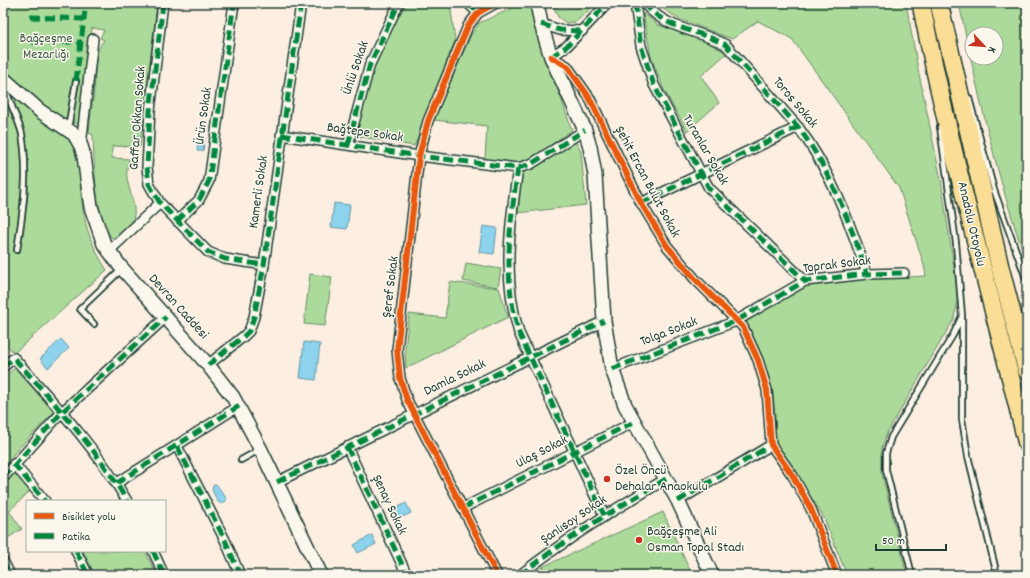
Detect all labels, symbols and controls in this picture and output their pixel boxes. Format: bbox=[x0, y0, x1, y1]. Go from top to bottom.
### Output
north arrow bbox=[964, 26, 1004, 66]
park label: Bağçeşme Mezarlığı bbox=[20, 29, 72, 65]
street label: Ünlü Sokak bbox=[337, 38, 375, 98]
text: K bbox=[983, 44, 999, 55]
street label: Gaffar Okkan Sokak bbox=[124, 65, 152, 171]
street label: Toros Sokak bbox=[768, 73, 823, 133]
street label: Ürün Sokak bbox=[190, 86, 218, 146]
street label: Turanlar Sokak bbox=[677, 111, 733, 189]
street label: Bağtepe Sokak bbox=[326, 118, 405, 148]
street label: Şehit Ercan Bulut Sokak bbox=[609, 123, 685, 241]
street label: Kamerli Sokak bbox=[244, 154, 274, 230]
street label: Anadolu Otoyolu bbox=[951, 179, 991, 269]
street label: Toprak Sokak bbox=[802, 251, 872, 279]
street label: Şeref Sokak bbox=[377, 255, 405, 319]
street label: Devran Caddesi bbox=[143, 270, 213, 344]
street label: Tolga Sokak bbox=[637, 312, 701, 352]
street label: Damla Sokak bbox=[421, 354, 490, 402]
street label: Ulaş Sokak bbox=[512, 430, 572, 474]
place label: Özel Öncü Dehalar Anaokulu bbox=[615, 461, 708, 497]
street label: Şenay Sokak bbox=[366, 472, 412, 539]
marker: Özel Öncü Dehalar Anaokulu bbox=[602, 474, 612, 484]
street label: Şanlısoy Sokak bbox=[537, 490, 611, 550]
legend bbox=[26, 500, 166, 552]
text: Bisiklet yolu bbox=[62, 509, 116, 526]
place label: Bağçeşme Ali Osman Topal Stadı bbox=[647, 522, 744, 558]
scale bar bbox=[876, 526, 946, 552]
text: Patika bbox=[62, 529, 91, 546]
text: 50 m bbox=[882, 533, 905, 550]
marker: Bağçeşme Ali Osman Topal Stadı bbox=[634, 535, 644, 545]

